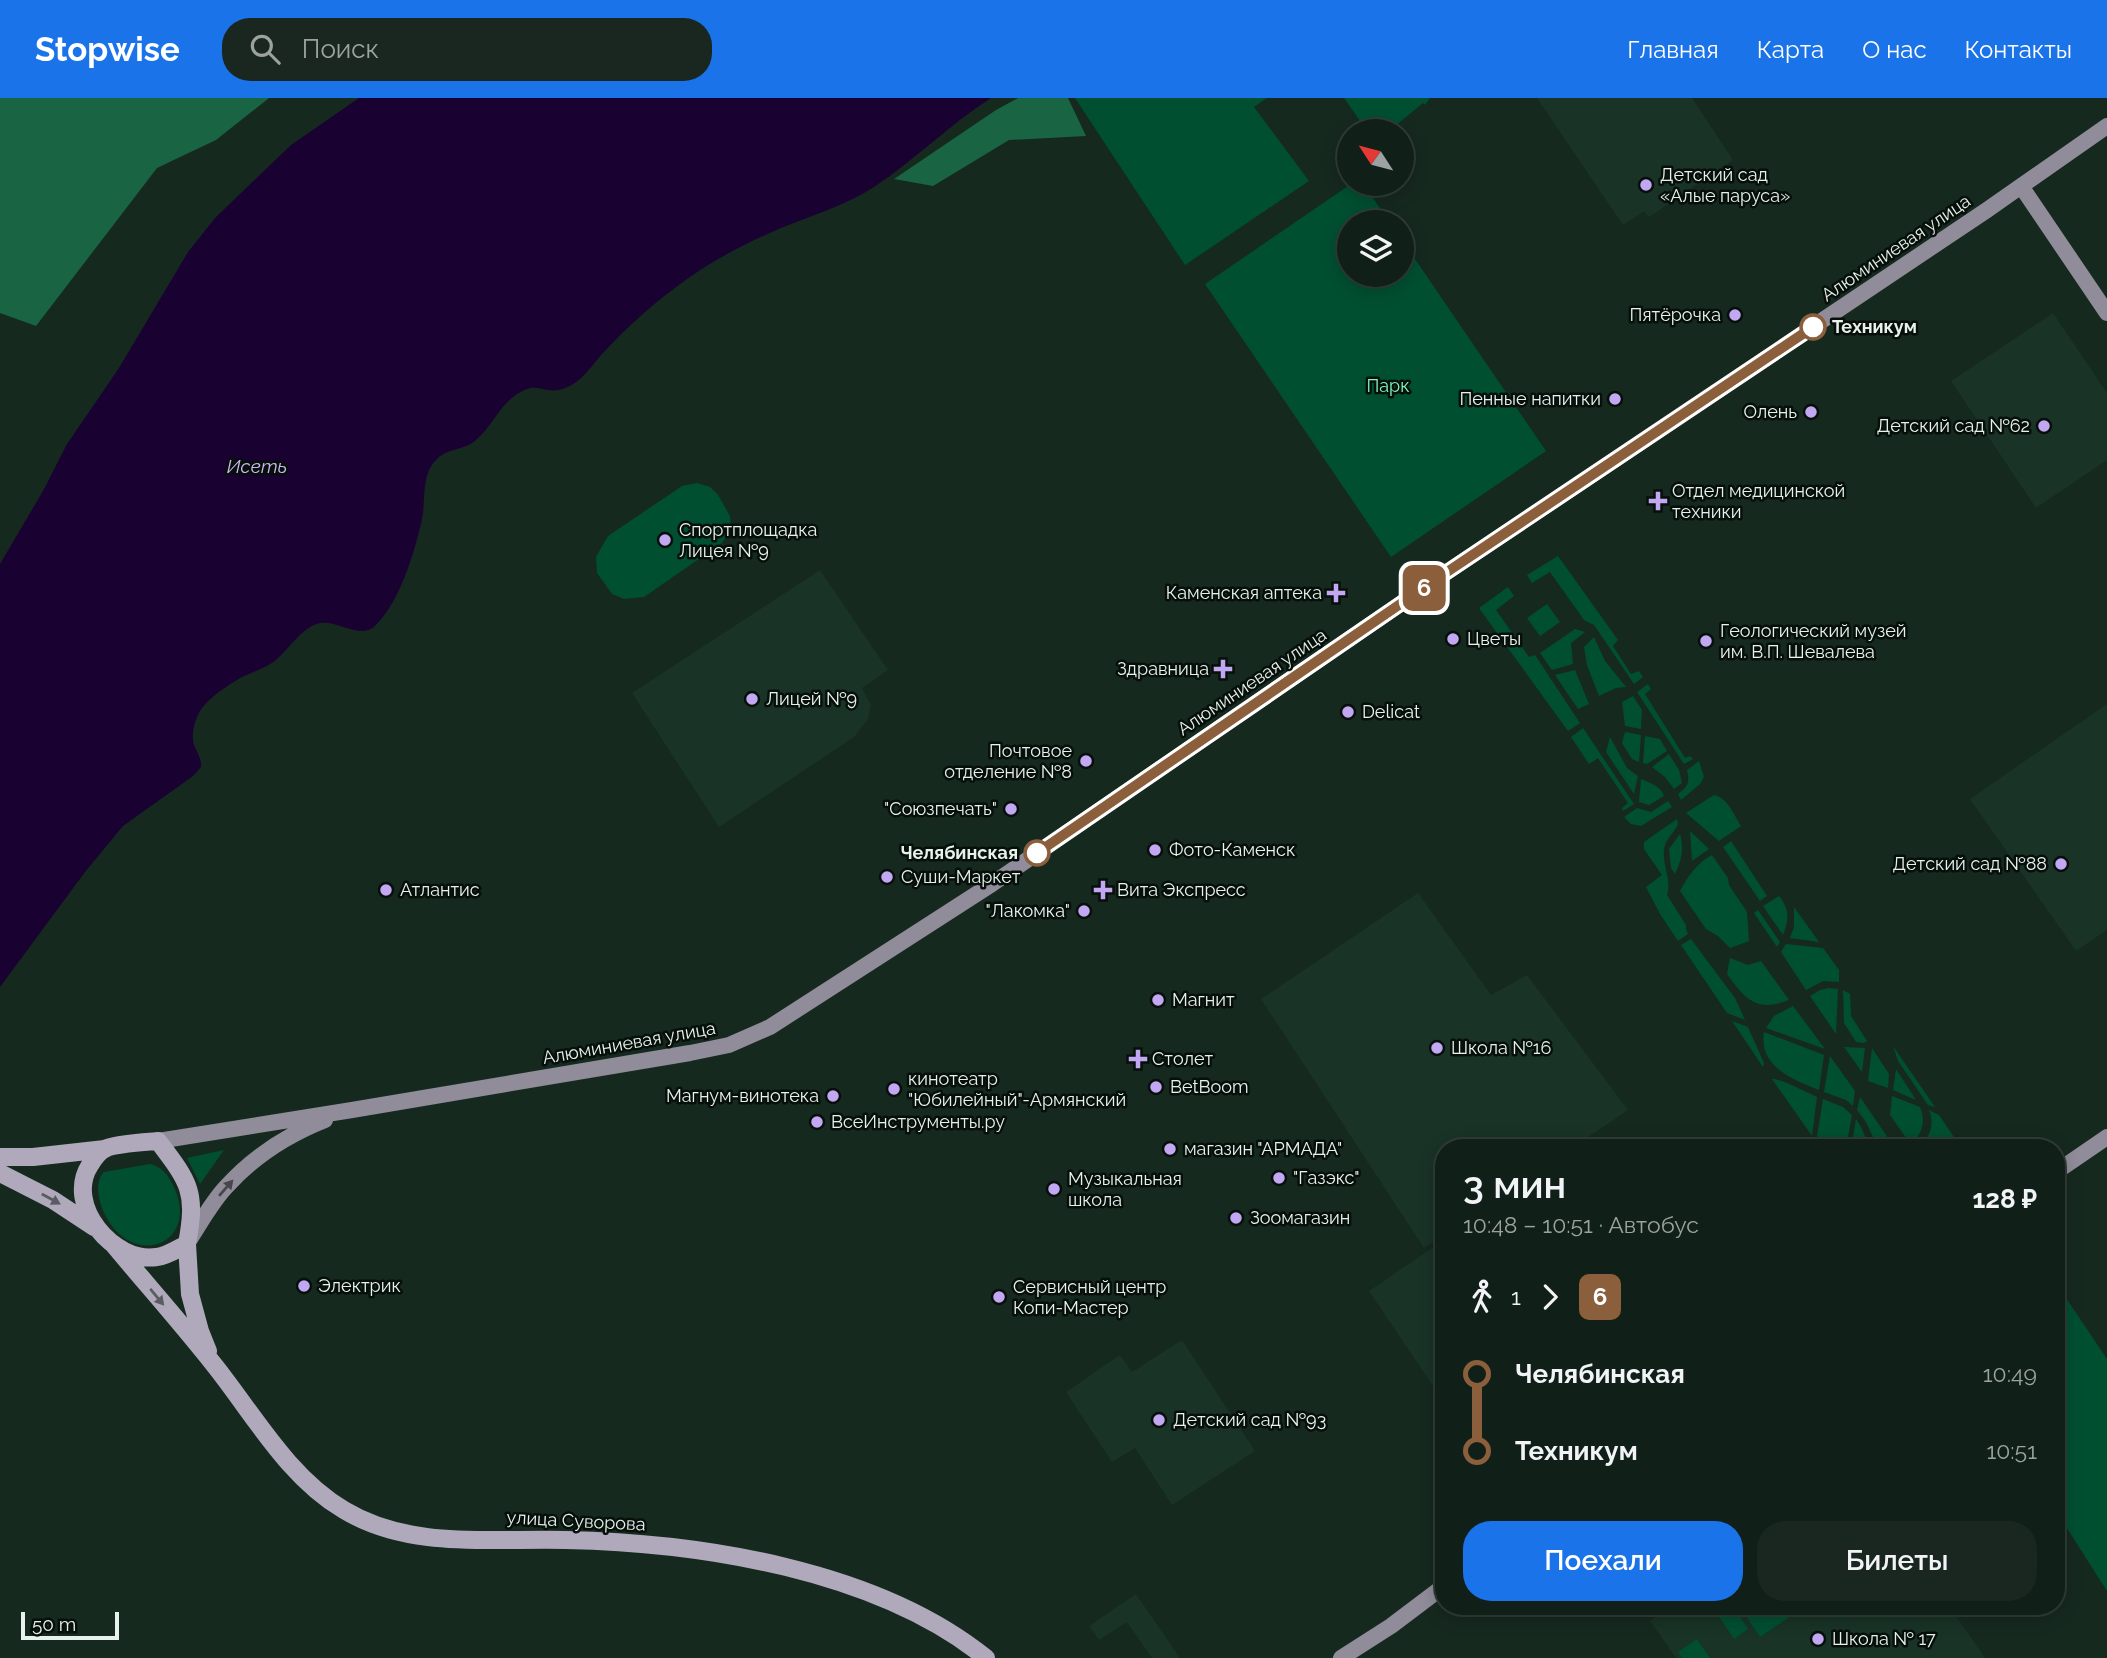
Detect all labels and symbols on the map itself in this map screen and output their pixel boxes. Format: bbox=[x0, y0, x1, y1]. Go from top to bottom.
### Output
north arrow bbox=[1337, 119, 1414, 196]
place label: Детский сад «Алые паруса» bbox=[1660, 164, 1790, 206]
marker: Детский сад «Алые паруса» bbox=[1638, 177, 1654, 193]
street label: Алюминиевая улица bbox=[1817, 190, 1974, 305]
place label: Пятёрочка bbox=[1629, 304, 1721, 325]
marker: Пятёрочка bbox=[1727, 307, 1743, 323]
marker: Техникум bbox=[1800, 314, 1826, 340]
place label: Техникум bbox=[1832, 316, 1917, 337]
park label: Парк bbox=[1366, 375, 1410, 396]
place label: Пенные напитки bbox=[1459, 388, 1601, 409]
marker: Пенные напитки bbox=[1607, 391, 1623, 407]
place label: Олень bbox=[1743, 401, 1797, 422]
marker: Олень bbox=[1803, 404, 1819, 420]
place label: Детский сад №62 bbox=[1877, 415, 2030, 436]
marker: Детский сад №62 bbox=[2036, 418, 2052, 434]
water label: Исеть bbox=[227, 455, 287, 477]
place label: Отдел медицинской техники bbox=[1672, 480, 1845, 522]
marker: Отдел медицинской техники bbox=[1650, 493, 1666, 509]
place label: Спортплощадка Лицея №9 bbox=[679, 519, 817, 561]
marker: Спортплощадка Лицея №9 bbox=[657, 532, 673, 548]
line badge: 6 bbox=[1401, 565, 1447, 611]
place label: Каменская аптека bbox=[1166, 582, 1322, 603]
marker: Каменская аптека bbox=[1328, 585, 1344, 601]
place label: Геологический музей им. В.П. Шевалева bbox=[1720, 620, 1906, 662]
street label: Алюминиевая улица bbox=[1173, 624, 1330, 739]
place label: Цветы bbox=[1467, 628, 1521, 649]
marker: Цветы bbox=[1445, 631, 1461, 647]
marker: Геологический музей им. В.П. Шевалева bbox=[1698, 633, 1714, 649]
place label: Здравница bbox=[1117, 658, 1209, 679]
marker: Здравница bbox=[1215, 661, 1231, 677]
place label: Лицей №9 bbox=[766, 688, 857, 709]
marker: Лицей №9 bbox=[744, 691, 760, 707]
place label: Delicat bbox=[1362, 701, 1420, 722]
marker: Delicat bbox=[1340, 704, 1356, 720]
place label: Почтовое отделение №8 bbox=[944, 740, 1072, 782]
marker: Почтовое отделение №8 bbox=[1078, 753, 1094, 769]
place label: "Союзпечать" bbox=[884, 798, 997, 819]
marker: "Союзпечать" bbox=[1003, 801, 1019, 817]
place label: Фото-Каменск bbox=[1169, 839, 1295, 860]
marker: Челябинская bbox=[1024, 840, 1050, 866]
place label: Челябинская bbox=[900, 842, 1018, 863]
marker: Фото-Каменск bbox=[1147, 842, 1163, 858]
place label: Детский сад №88 bbox=[1893, 853, 2047, 874]
marker: Детский сад №88 bbox=[2053, 856, 2069, 872]
place label: Суши-Маркет bbox=[901, 866, 1021, 887]
marker: Суши-Маркет bbox=[879, 869, 895, 885]
place label: Атлантис bbox=[400, 879, 480, 900]
place label: Вита Экспресс bbox=[1117, 879, 1246, 900]
marker: Атлантис bbox=[378, 882, 394, 898]
marker: Вита Экспресс bbox=[1095, 882, 1111, 898]
place label: "Лакомка" bbox=[986, 900, 1070, 921]
marker: "Лакомка" bbox=[1076, 903, 1092, 919]
place label: Магнит bbox=[1172, 989, 1235, 1010]
marker: Магнит bbox=[1150, 992, 1166, 1008]
street label: Алюминиевая улица bbox=[541, 1017, 717, 1068]
place label: Школа №16 bbox=[1451, 1037, 1552, 1058]
marker: Школа №16 bbox=[1429, 1040, 1445, 1056]
place label: Столет bbox=[1152, 1048, 1213, 1069]
marker: Столет bbox=[1130, 1051, 1146, 1067]
place label: кинотеатр "Юбилейный"-Армянский bbox=[908, 1068, 1126, 1110]
place label: BetBoom bbox=[1170, 1076, 1248, 1097]
marker: BetBoom bbox=[1148, 1079, 1164, 1095]
marker: кинотеатр "Юбилейный"-Армянский bbox=[886, 1081, 902, 1097]
place label: Магнум-винотека bbox=[666, 1085, 819, 1106]
marker: Магнум-винотека bbox=[825, 1088, 841, 1104]
place label: ВсеИнструменты.ру bbox=[831, 1111, 1005, 1132]
marker: ВсеИнструменты.ру bbox=[809, 1114, 825, 1130]
place label: магазин "АРМАДА" bbox=[1184, 1138, 1342, 1159]
marker: магазин "АРМАДА" bbox=[1162, 1141, 1178, 1157]
place label: "Газэкс" bbox=[1293, 1167, 1360, 1188]
place label: Музыкальная школа bbox=[1068, 1168, 1182, 1210]
marker: "Газэкс" bbox=[1271, 1170, 1287, 1186]
one-way arrow bbox=[218, 1180, 233, 1197]
marker: Музыкальная школа bbox=[1046, 1181, 1062, 1197]
one-way arrow bbox=[41, 1193, 61, 1205]
place label: Зоомагазин bbox=[1250, 1207, 1350, 1228]
marker: Зоомагазин bbox=[1228, 1210, 1244, 1226]
place label: Электрик bbox=[318, 1275, 401, 1296]
place label: Сервисный центр Копи-Мастер bbox=[1013, 1276, 1166, 1318]
marker: Электрик bbox=[296, 1278, 312, 1294]
one-way arrow bbox=[149, 1288, 164, 1305]
marker: Сервисный центр Копи-Мастер bbox=[991, 1289, 1007, 1305]
place label: Детский сад №93 bbox=[1173, 1409, 1326, 1430]
marker: Детский сад №93 bbox=[1151, 1412, 1167, 1428]
street label: улица Суворова bbox=[506, 1506, 646, 1535]
scale bar bbox=[21, 1609, 119, 1641]
place label: Школа № 17 bbox=[1832, 1628, 1936, 1649]
marker: Школа № 17 bbox=[1810, 1631, 1826, 1647]

